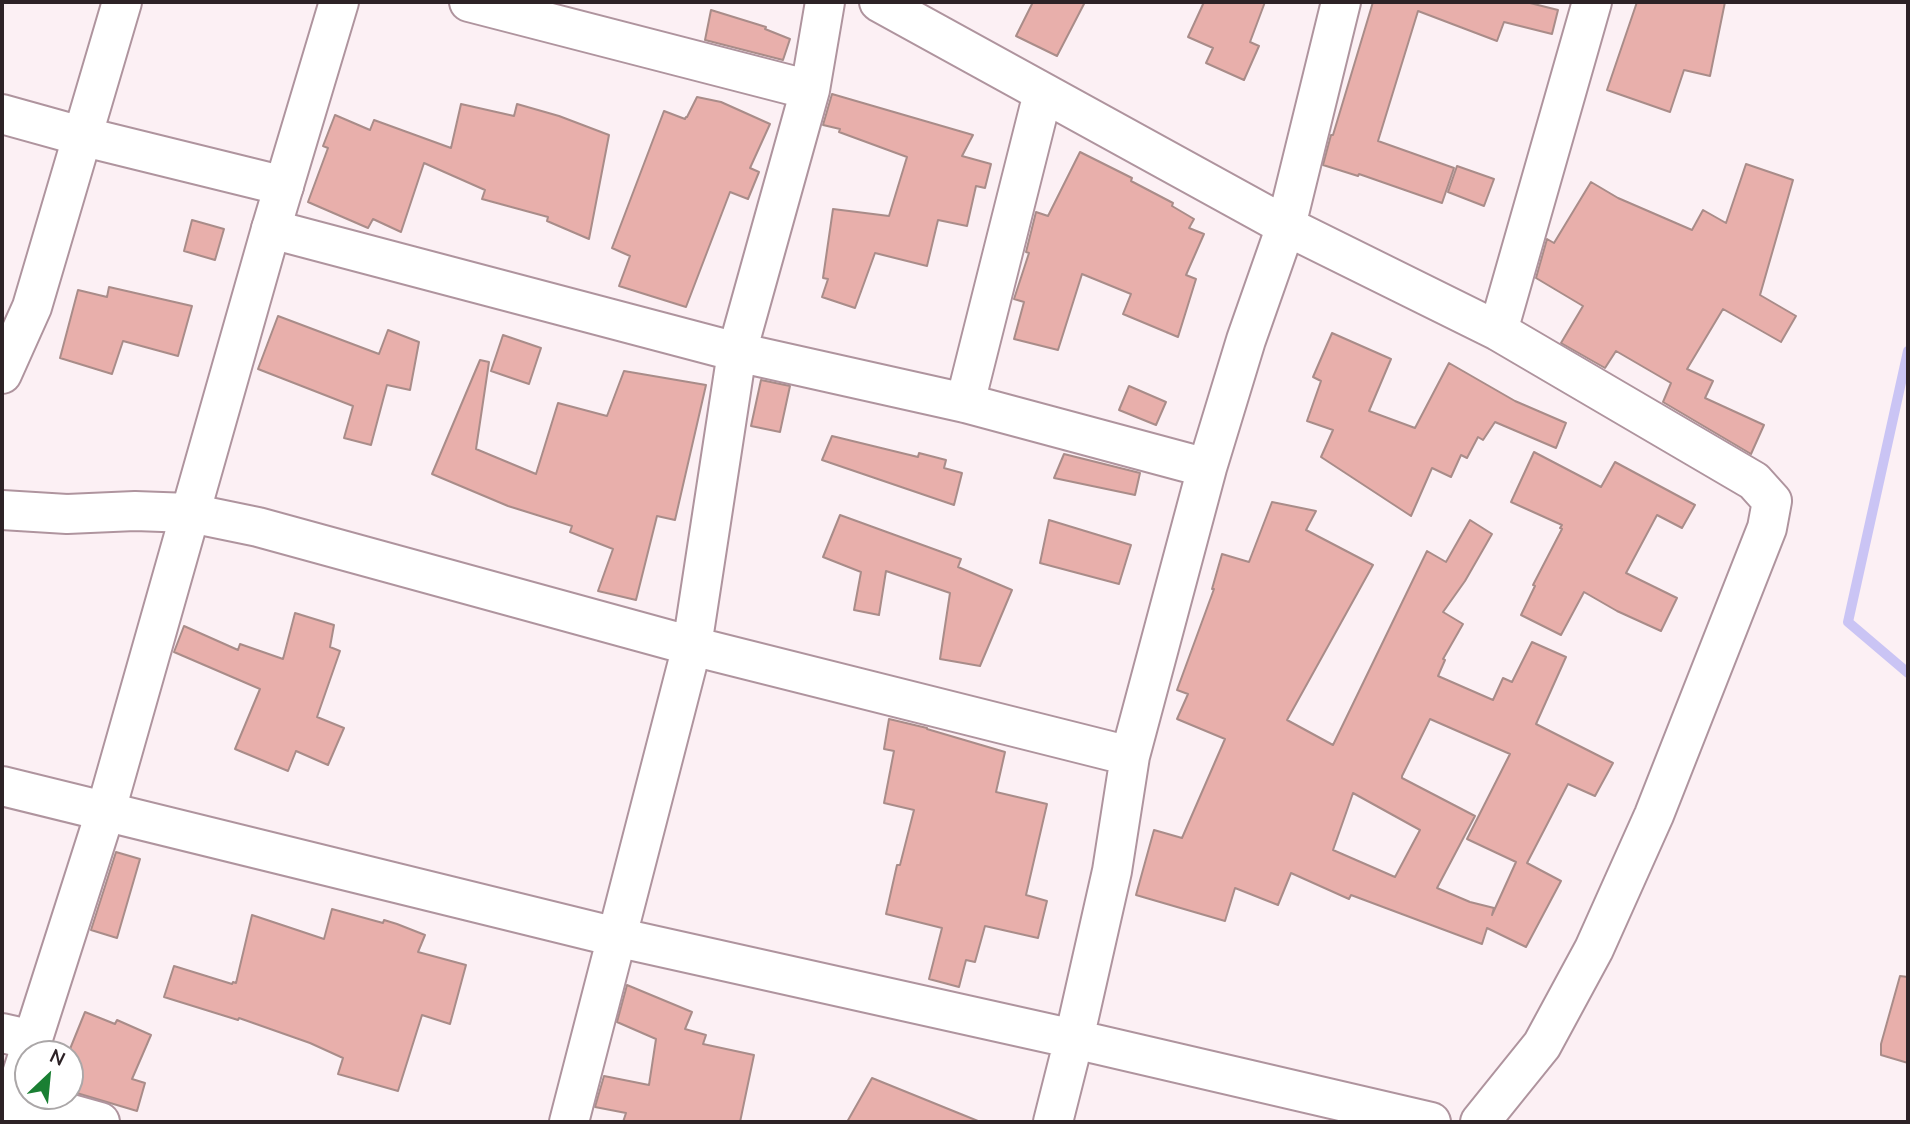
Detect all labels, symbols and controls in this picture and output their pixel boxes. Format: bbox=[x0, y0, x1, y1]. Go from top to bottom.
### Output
north arrow bbox=[14, 1040, 84, 1110]
text: N bbox=[45, 1043, 69, 1073]

